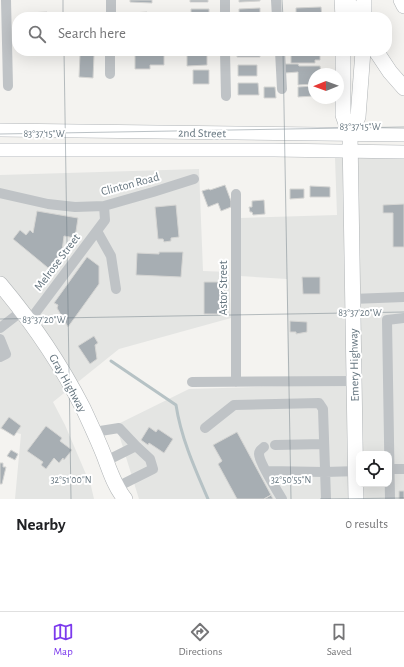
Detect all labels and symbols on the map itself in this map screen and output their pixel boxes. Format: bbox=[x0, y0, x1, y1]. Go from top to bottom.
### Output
north arrow bbox=[308, 68, 344, 104]
text: 83°37'15"W bbox=[339, 122, 381, 132]
street label: 2nd Street bbox=[178, 127, 226, 139]
text: 83°37'15"W bbox=[23, 129, 65, 139]
street label: Clinton Road bbox=[100, 170, 160, 198]
street label: Melrose Street bbox=[32, 231, 82, 293]
street label: Astor Street bbox=[217, 260, 229, 315]
text: 83°37'20"W bbox=[338, 308, 382, 318]
text: 83°37'20"W bbox=[22, 315, 66, 325]
street label: Emery Highway bbox=[347, 328, 362, 402]
street label: Gray Highway bbox=[46, 352, 89, 415]
text: 32°51'00"N bbox=[50, 475, 92, 485]
text: 32°50'55"N bbox=[271, 475, 311, 485]

